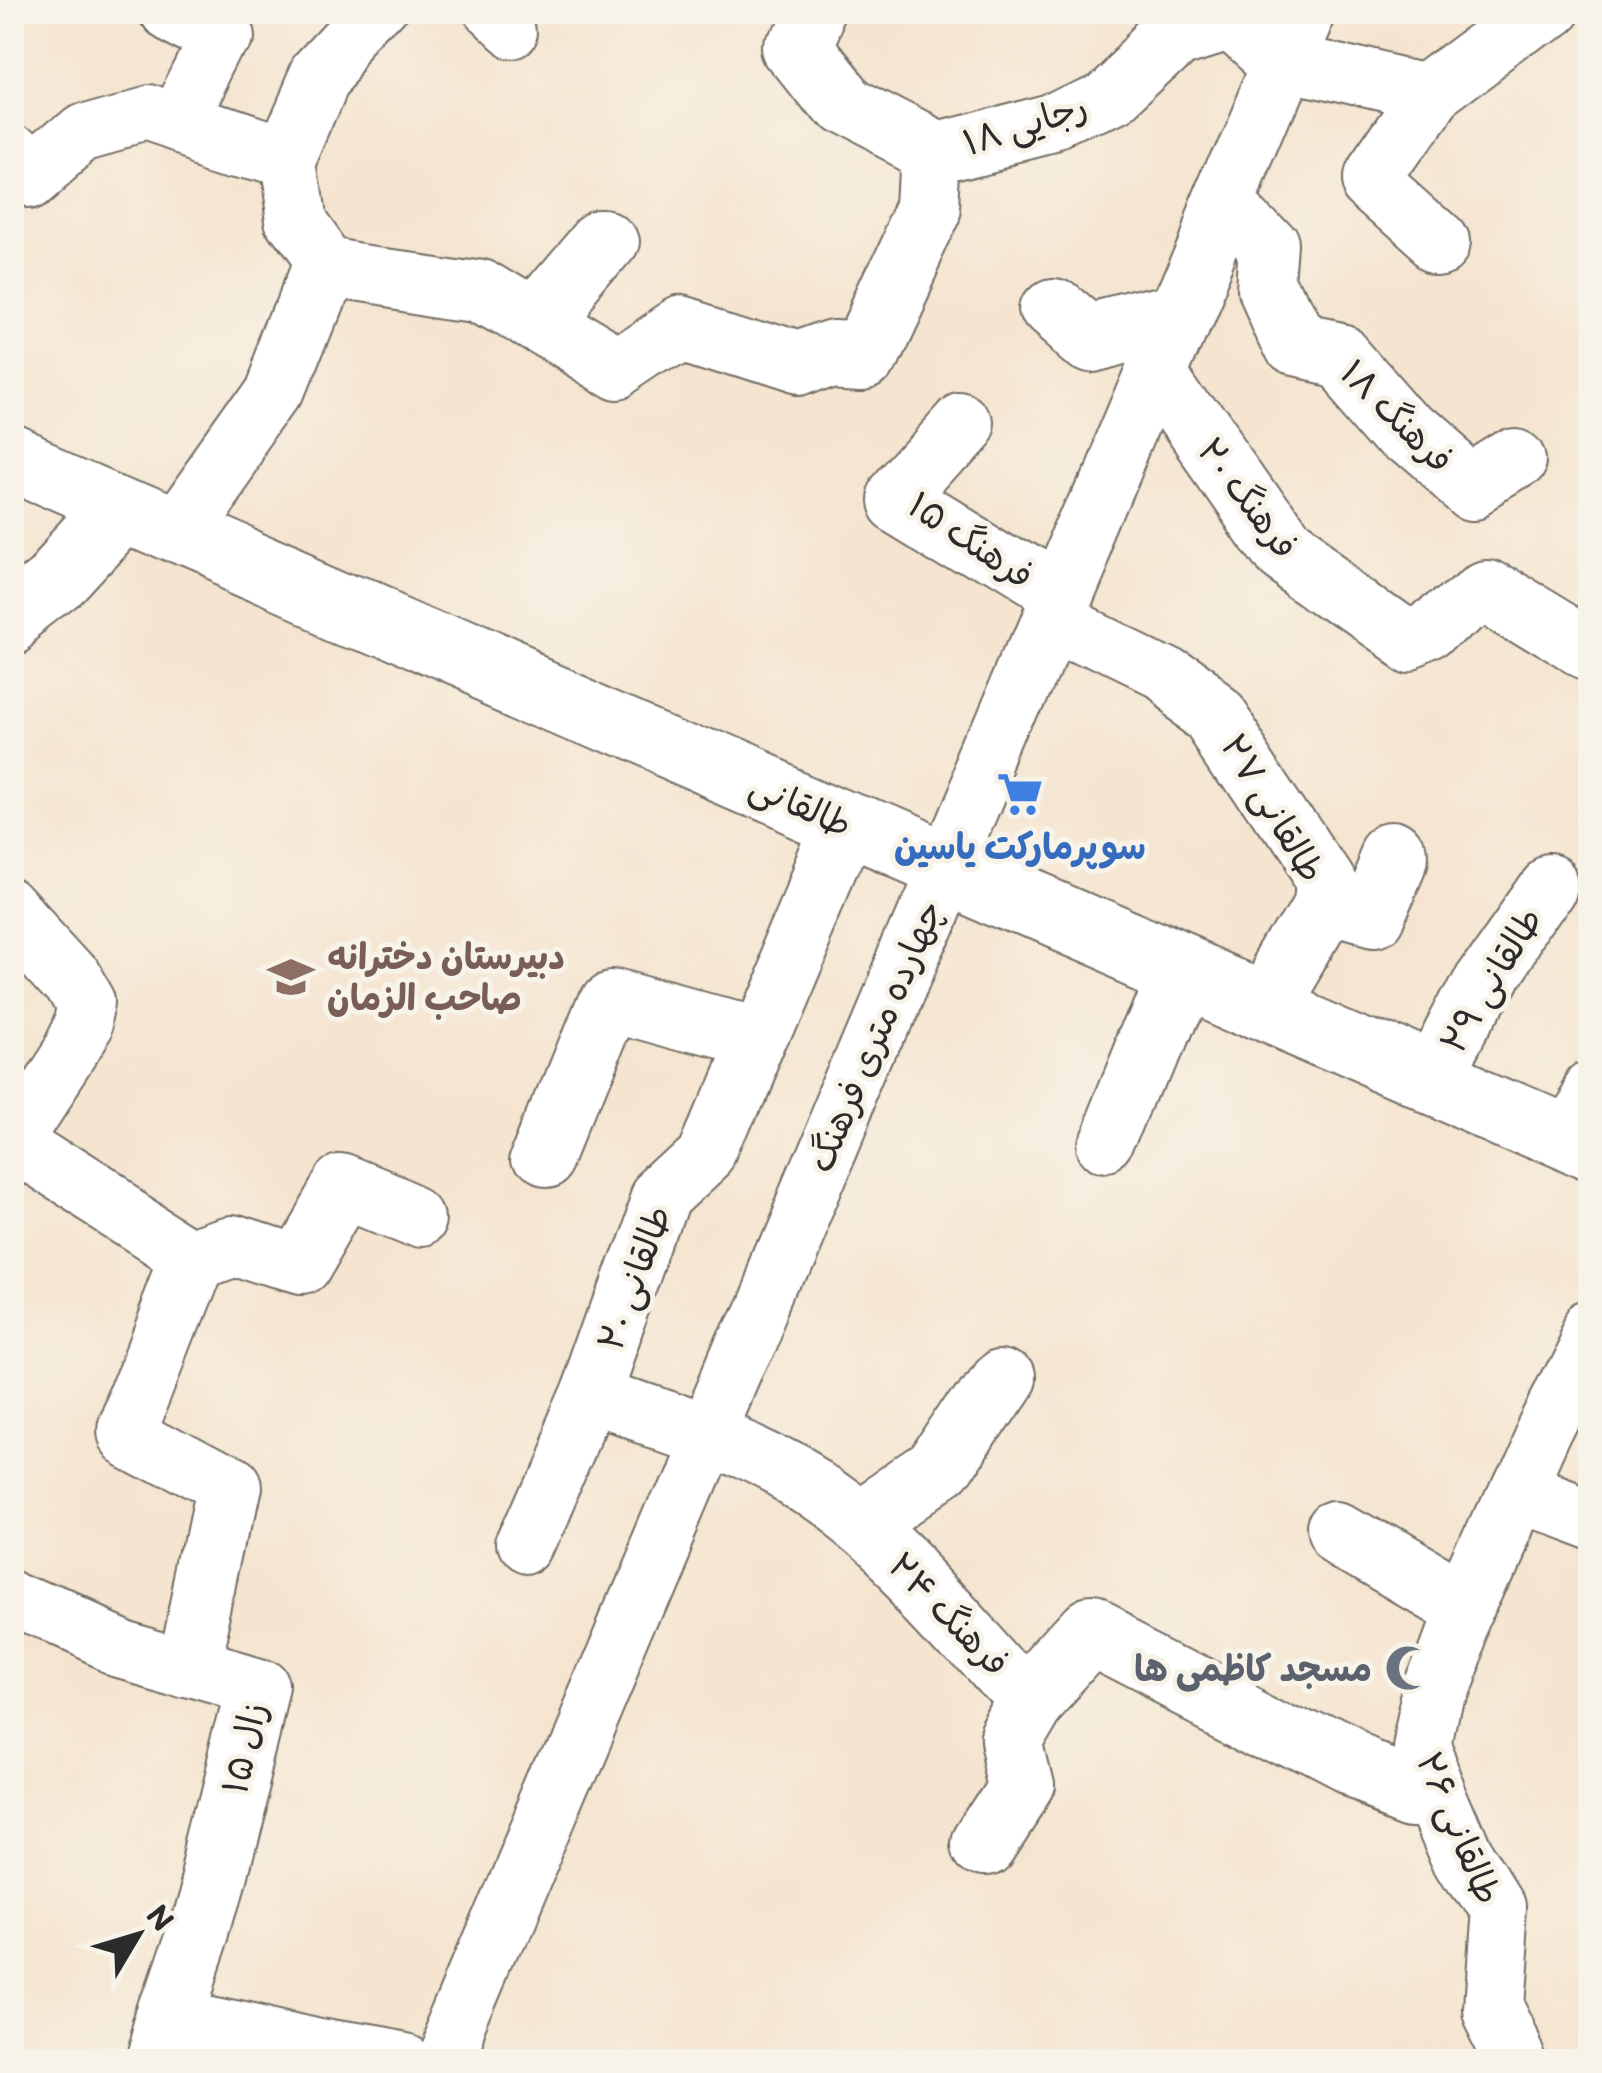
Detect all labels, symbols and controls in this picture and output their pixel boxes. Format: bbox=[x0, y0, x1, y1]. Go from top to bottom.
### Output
street label: رجایی ۱۸ bbox=[958, 84, 1093, 166]
street label: فرهنگ ۱۸ bbox=[1332, 351, 1462, 481]
street label: فرهنگ ۲۰ bbox=[1189, 429, 1307, 567]
street label: فرهنگ ۱۵ bbox=[900, 483, 1042, 597]
street label: طالقانی ۲۷ bbox=[1210, 726, 1334, 891]
street label: طالقانی bbox=[743, 764, 859, 848]
supermarket icon: سوپرمارکت یاسین bbox=[995, 769, 1045, 819]
place label: سوپرمارکت یاسین bbox=[894, 825, 1146, 870]
street label: چهارده متری فرهنگ bbox=[798, 894, 953, 1179]
street label: طالقانی ۲۹ bbox=[1431, 899, 1553, 1062]
place label: دبیرستان دخترانه صاحب الزمان bbox=[327, 935, 565, 1020]
school or university icon: دبیرستان دخترانه صاحب الزمان bbox=[266, 952, 316, 1002]
street label: طالقانی ۲۰ bbox=[588, 1200, 682, 1357]
street label: فرهنگ ۲۴ bbox=[880, 1543, 1018, 1685]
mosque icon: مسجد کاظمی ها bbox=[1383, 1643, 1433, 1693]
place label: مسجد کاظمی ها bbox=[1134, 1647, 1372, 1692]
street label: زال ۱۵ bbox=[213, 1698, 275, 1798]
street label: طالقانی ۲۶ bbox=[1406, 1745, 1510, 1911]
north arrow bbox=[78, 1875, 198, 1995]
text: N bbox=[139, 1896, 183, 1938]

